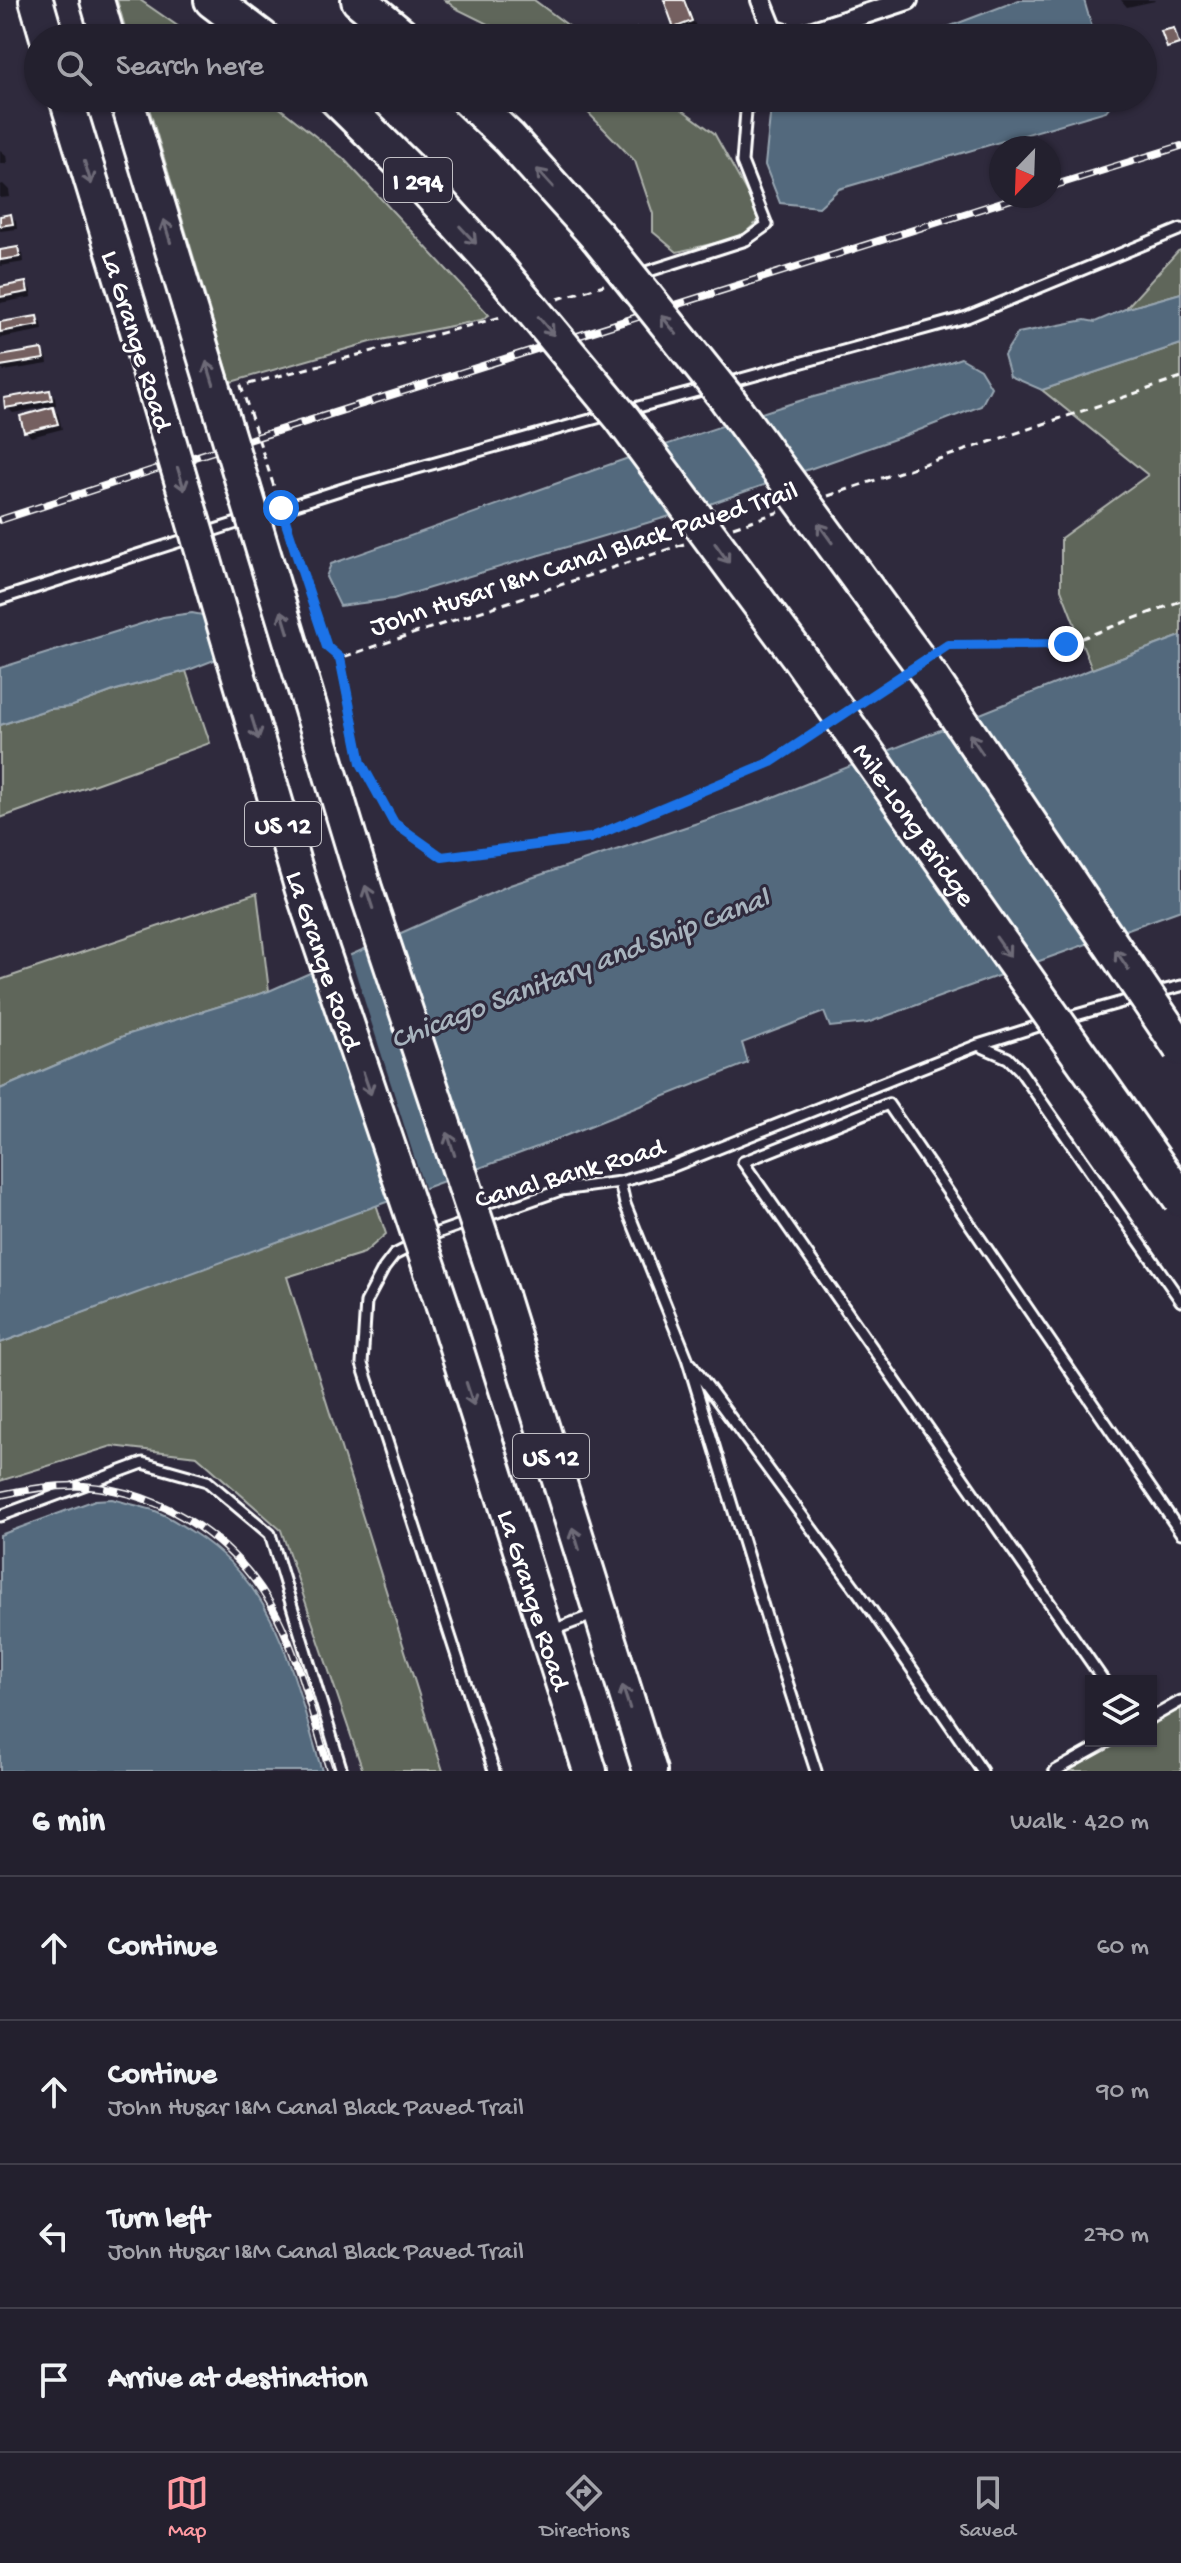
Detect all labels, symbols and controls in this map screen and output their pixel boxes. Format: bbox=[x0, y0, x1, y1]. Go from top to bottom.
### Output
search box bbox=[24, 24, 1157, 112]
icon: search bbox=[52, 46, 96, 90]
text: Search here bbox=[116, 51, 264, 86]
north arrow bbox=[989, 136, 1061, 208]
road number: I 294 bbox=[384, 158, 452, 202]
one-way arrow bbox=[81, 159, 96, 185]
one-way arrow bbox=[536, 168, 555, 189]
one-way arrow bbox=[159, 219, 174, 245]
one-way arrow bbox=[458, 224, 476, 244]
street label: La Grange Road bbox=[92, 247, 179, 438]
one-way arrow bbox=[537, 315, 555, 336]
one-way arrow bbox=[660, 315, 677, 336]
one-way arrow bbox=[201, 361, 216, 386]
one-way arrow bbox=[174, 466, 189, 492]
street label: John Husar I&M Canal Black Paved Trail bbox=[366, 475, 802, 645]
route start bbox=[263, 490, 299, 526]
one-way arrow bbox=[817, 522, 834, 544]
one-way arrow bbox=[714, 542, 730, 564]
one-way arrow bbox=[277, 609, 292, 635]
route end bbox=[1048, 626, 1084, 662]
one-way arrow bbox=[248, 715, 263, 741]
one-way arrow bbox=[968, 734, 984, 756]
street label: Mile-Long Bridge bbox=[843, 737, 982, 914]
road number: US 12 bbox=[245, 802, 321, 846]
street label: La Grange Road bbox=[276, 868, 368, 1058]
water label: Chicago Sanitary and Ship Canal bbox=[386, 882, 777, 1060]
one-way arrow bbox=[360, 885, 375, 910]
one-way arrow bbox=[995, 936, 1012, 958]
one-way arrow bbox=[1114, 949, 1130, 972]
one-way arrow bbox=[361, 1070, 376, 1095]
one-way arrow bbox=[442, 1132, 457, 1157]
street label: Canal Bank Road bbox=[472, 1132, 671, 1218]
one-way arrow bbox=[464, 1381, 479, 1406]
road number: US 12 bbox=[513, 1434, 589, 1478]
street label: La Grange Road bbox=[487, 1506, 576, 1697]
one-way arrow bbox=[568, 1526, 583, 1552]
map controls bbox=[1085, 1675, 1157, 1747]
button: layers bbox=[1085, 1675, 1157, 1747]
one-way arrow bbox=[618, 1684, 633, 1709]
text: 6 min bbox=[32, 1803, 105, 1843]
text: Walk · 420 m bbox=[1010, 1808, 1149, 1839]
icon: ahead bbox=[32, 1926, 76, 1970]
text: Continue bbox=[108, 1931, 217, 1966]
text: 60 m bbox=[1096, 1933, 1149, 1964]
text: Continue bbox=[108, 2059, 217, 2094]
icon: ahead bbox=[32, 2070, 76, 2114]
text: 90 m bbox=[1097, 2077, 1149, 2108]
text: John Husar I&M Canal Black Paved Trail bbox=[108, 2094, 524, 2125]
text: Turn left bbox=[108, 2203, 209, 2238]
icon: left bbox=[32, 2214, 76, 2258]
text: 270 m bbox=[1083, 2221, 1149, 2252]
text: John Husar I&M Canal Black Paved Trail bbox=[108, 2238, 524, 2269]
icon: arrive bbox=[32, 2358, 76, 2402]
text: Arrive at destination bbox=[108, 2363, 368, 2398]
tab: Map bbox=[165, 2471, 209, 2545]
tab: Directions bbox=[540, 2471, 629, 2545]
tab: Saved bbox=[959, 2471, 1016, 2545]

